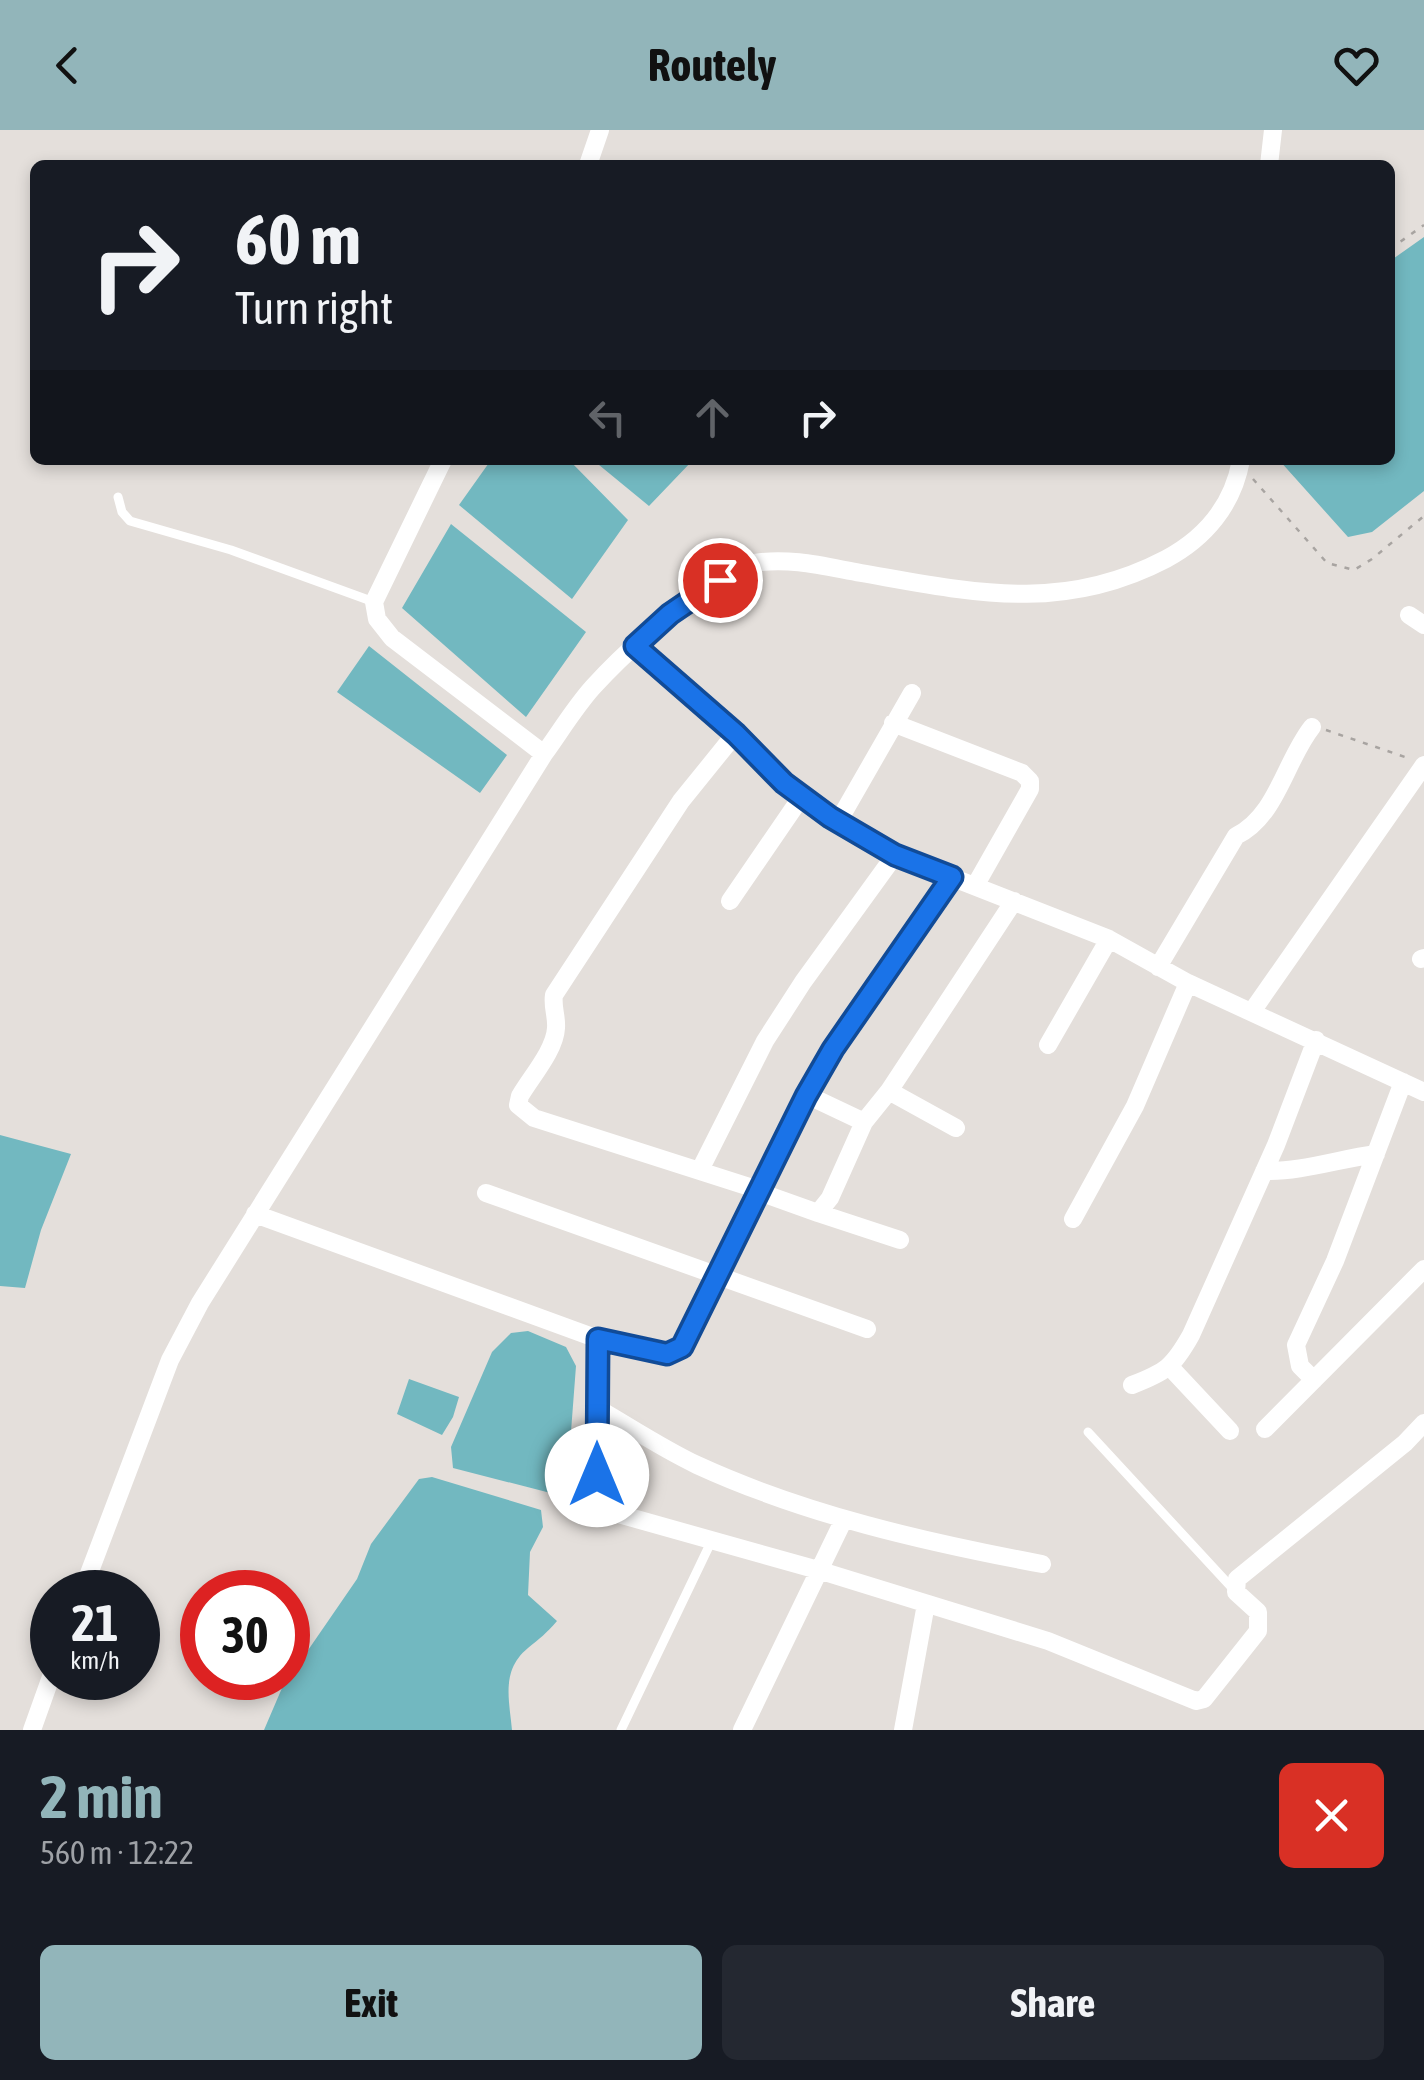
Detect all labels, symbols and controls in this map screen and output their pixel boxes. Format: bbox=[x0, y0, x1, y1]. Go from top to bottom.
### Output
icon: back bbox=[40, 38, 95, 93]
icon: heart bbox=[1329, 38, 1384, 93]
text: Routely bbox=[648, 39, 776, 91]
text: 60 m bbox=[235, 199, 361, 279]
icon: right bbox=[70, 200, 200, 330]
text: Turn right bbox=[235, 282, 393, 334]
icon: left bbox=[580, 390, 635, 445]
icon: ahead bbox=[685, 390, 740, 445]
icon: right bbox=[790, 390, 845, 445]
pin bbox=[678, 538, 763, 623]
icon: arrive bbox=[693, 553, 748, 608]
position arrow bbox=[545, 1423, 649, 1527]
speed limit sign: 30 bbox=[180, 1570, 310, 1700]
text: 21 bbox=[71, 1594, 118, 1652]
text: km/h bbox=[70, 1646, 120, 1674]
text: 2 min bbox=[40, 1762, 163, 1831]
button: close bbox=[1279, 1763, 1384, 1868]
text: 560 m · 12:22 bbox=[40, 1834, 194, 1871]
button: Exit bbox=[40, 1945, 702, 2060]
button: Share bbox=[722, 1945, 1384, 2060]

